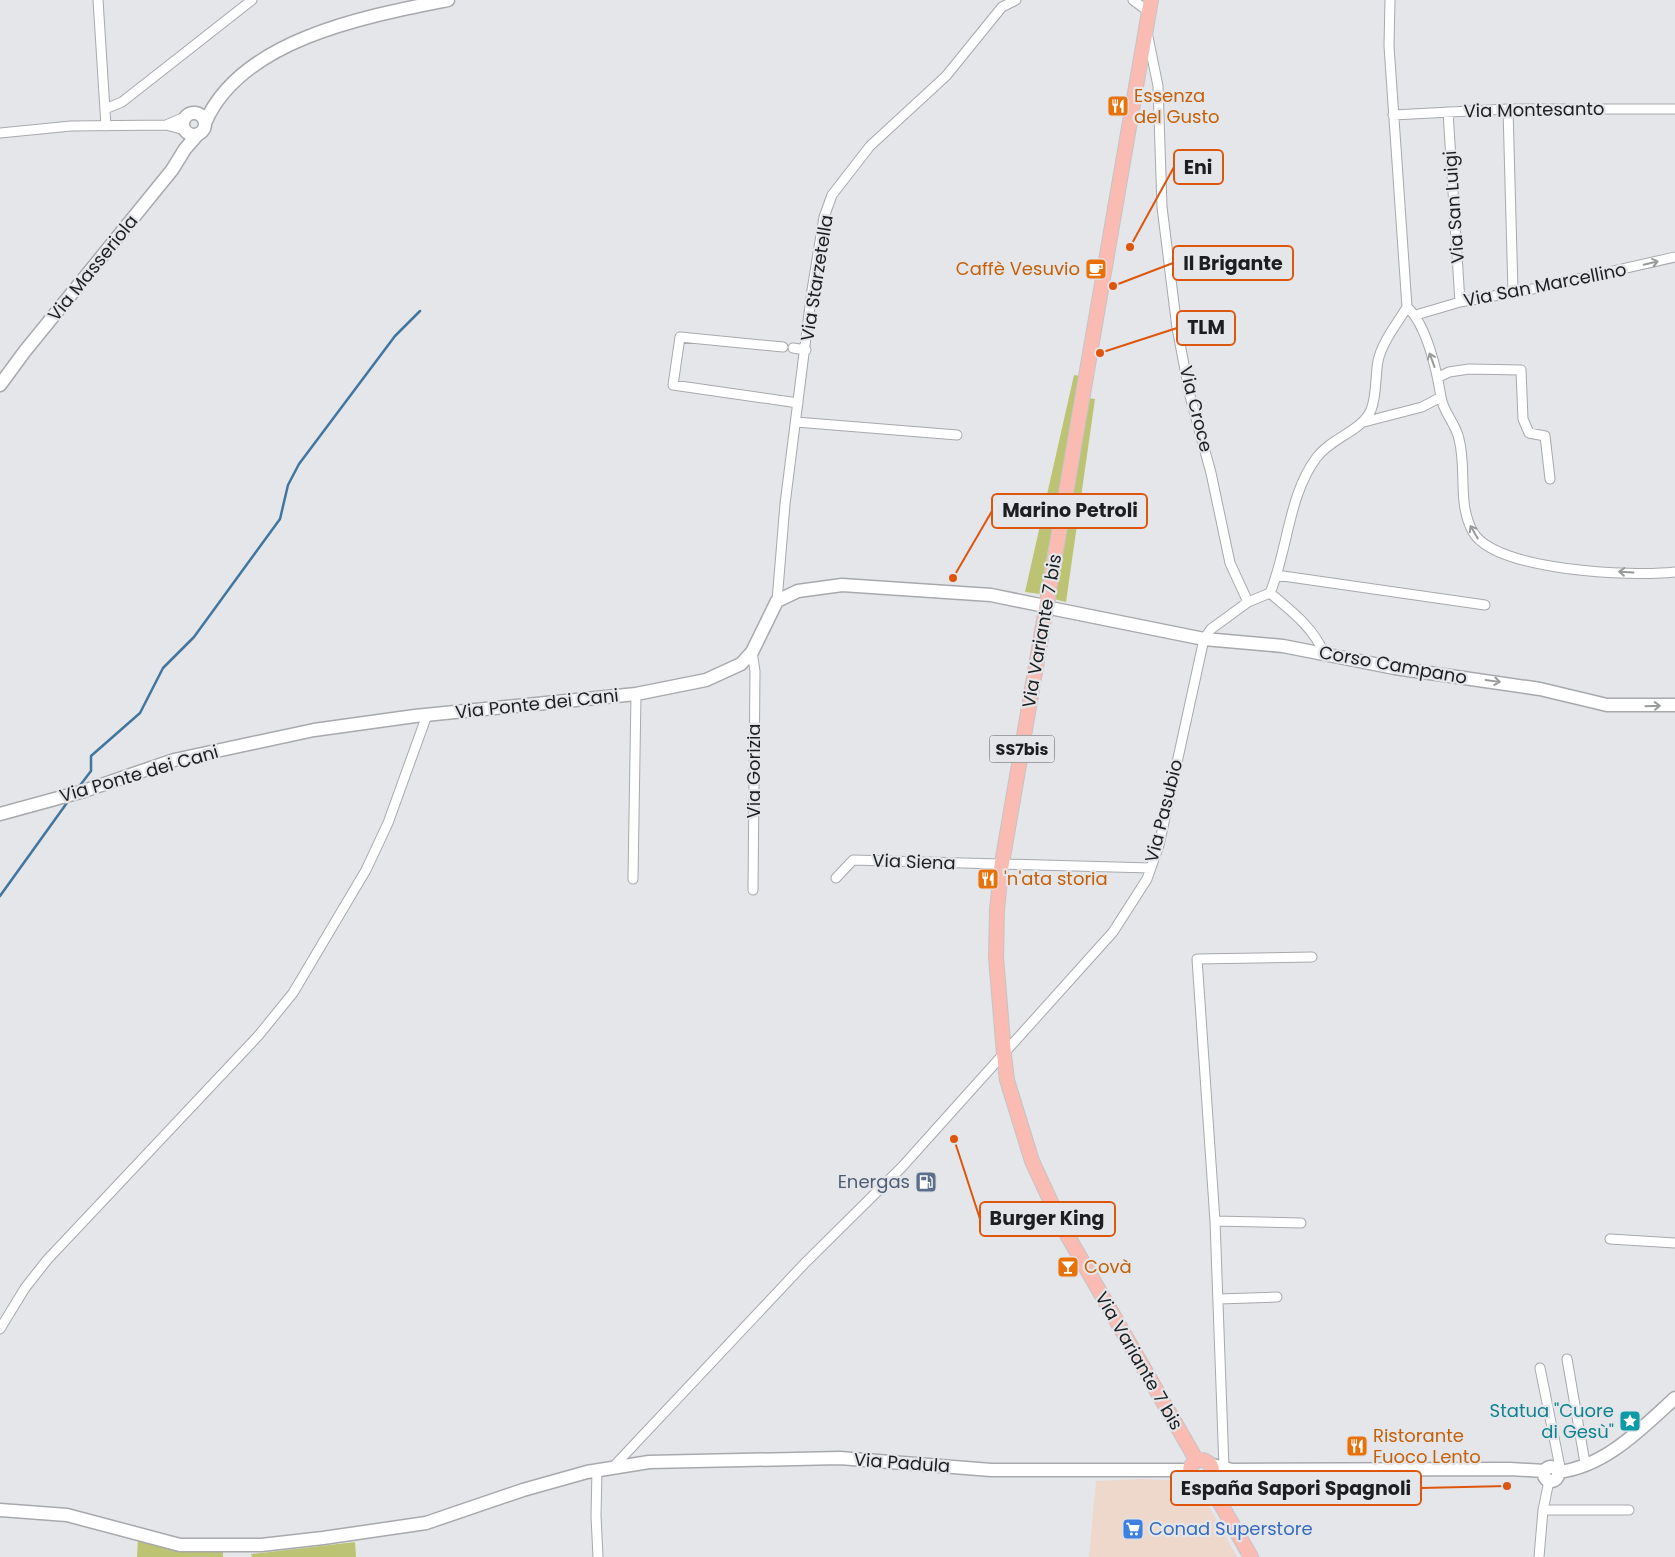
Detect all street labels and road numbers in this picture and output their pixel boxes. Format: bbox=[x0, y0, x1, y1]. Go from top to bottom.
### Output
street label: Via Montesanto bbox=[1463, 96, 1605, 123]
street label: Via San Luigi bbox=[1437, 150, 1470, 264]
street label: Via Masseriola bbox=[42, 209, 143, 326]
street label: Via Starzetella bbox=[794, 213, 839, 343]
street label: Via San Marcellino bbox=[1461, 256, 1628, 313]
street label: Via Croce bbox=[1174, 363, 1219, 454]
street label: Via Variante 7 bis bbox=[1016, 552, 1067, 710]
street label: Corso Campano bbox=[1317, 639, 1469, 690]
street label: Via Ponte dei Cani bbox=[454, 682, 620, 725]
street label: Via Gorizia bbox=[741, 723, 766, 819]
road number: SS7bis bbox=[990, 736, 1054, 762]
street label: Via Ponte dei Cani bbox=[57, 739, 221, 808]
street label: Via Pasubio bbox=[1139, 757, 1188, 865]
street label: Via Siena bbox=[872, 848, 956, 875]
street label: Via Variante 7 bis bbox=[1090, 1287, 1189, 1435]
street label: Via Padula bbox=[853, 1447, 951, 1478]

